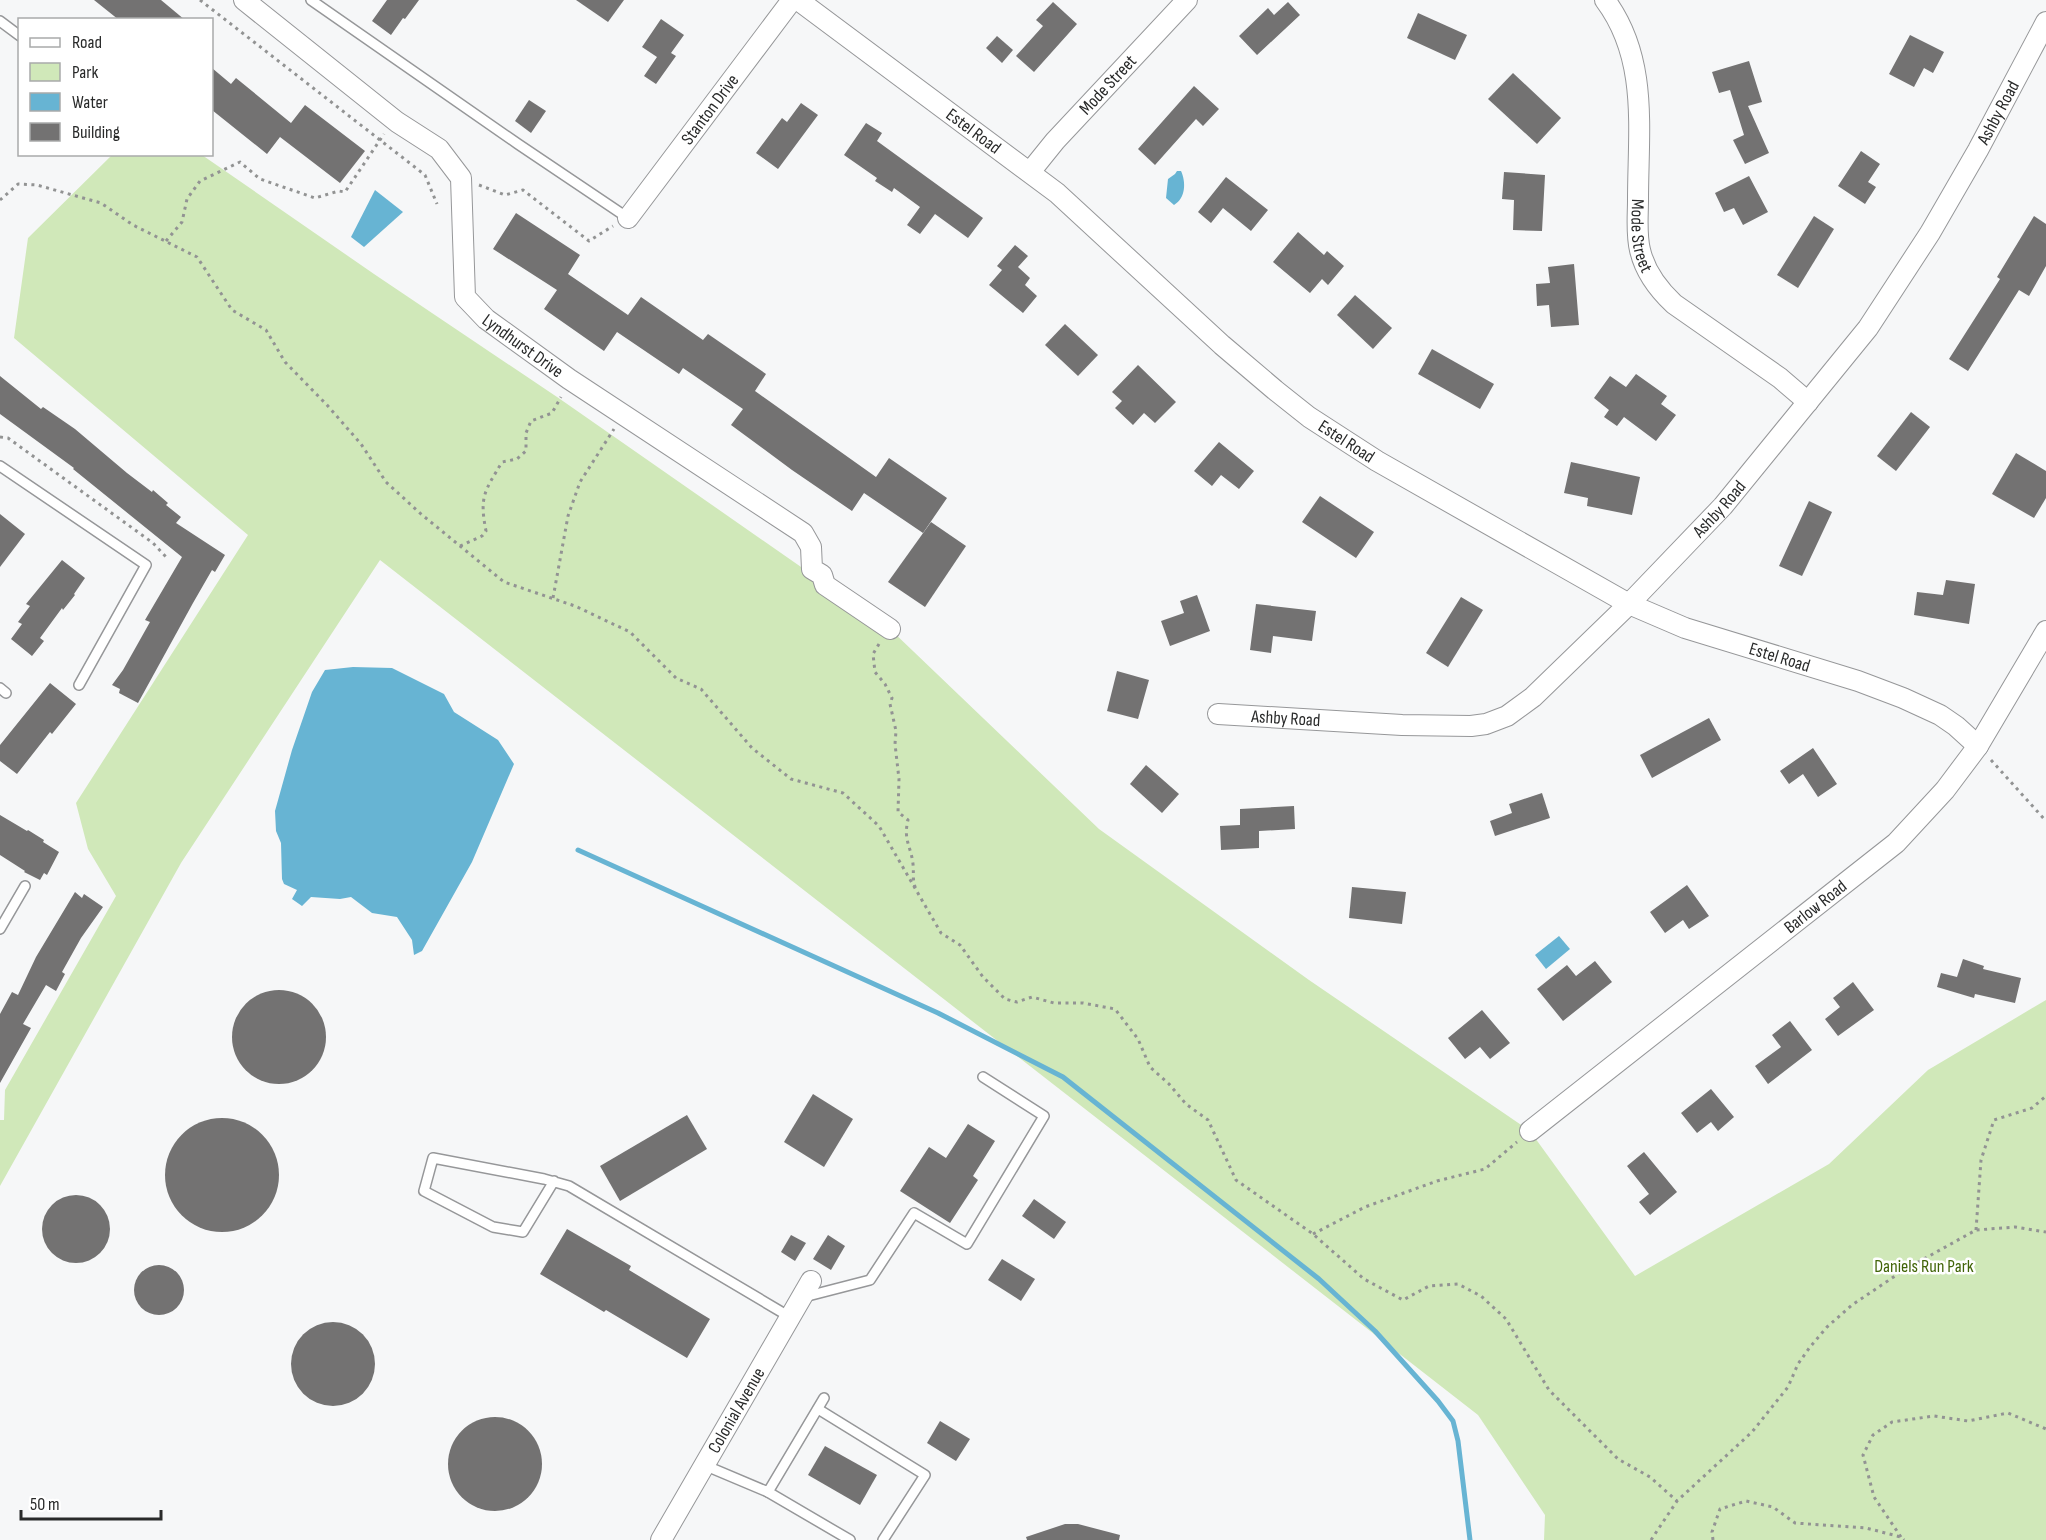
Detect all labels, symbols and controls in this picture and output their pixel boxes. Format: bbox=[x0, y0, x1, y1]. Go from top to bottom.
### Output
legend bbox=[18, 18, 213, 156]
text: Road bbox=[72, 32, 102, 53]
street label: Mode Street bbox=[1075, 50, 1141, 119]
text: Park bbox=[72, 62, 98, 83]
street label: Stanton Drive bbox=[676, 70, 743, 149]
street label: Ashby Road bbox=[1972, 77, 2023, 149]
text: Water bbox=[72, 92, 108, 113]
street label: Estel Road bbox=[942, 104, 1005, 158]
text: Building bbox=[72, 122, 120, 143]
street label: Mode Street bbox=[1627, 199, 1658, 276]
street label: Lyndhurst Drive bbox=[478, 309, 567, 382]
street label: Estel Road bbox=[1314, 415, 1379, 467]
street label: Ashby Road bbox=[1688, 476, 1750, 542]
street label: Estel Road bbox=[1747, 638, 1813, 676]
street label: Ashby Road bbox=[1250, 705, 1321, 731]
street label: Barlow Road bbox=[1780, 875, 1851, 938]
park label: Daniels Run Park bbox=[1874, 1256, 1974, 1277]
street label: Colonial Avenue bbox=[703, 1364, 769, 1457]
scale bar bbox=[21, 1483, 160, 1521]
text: 50 m bbox=[30, 1494, 60, 1515]

